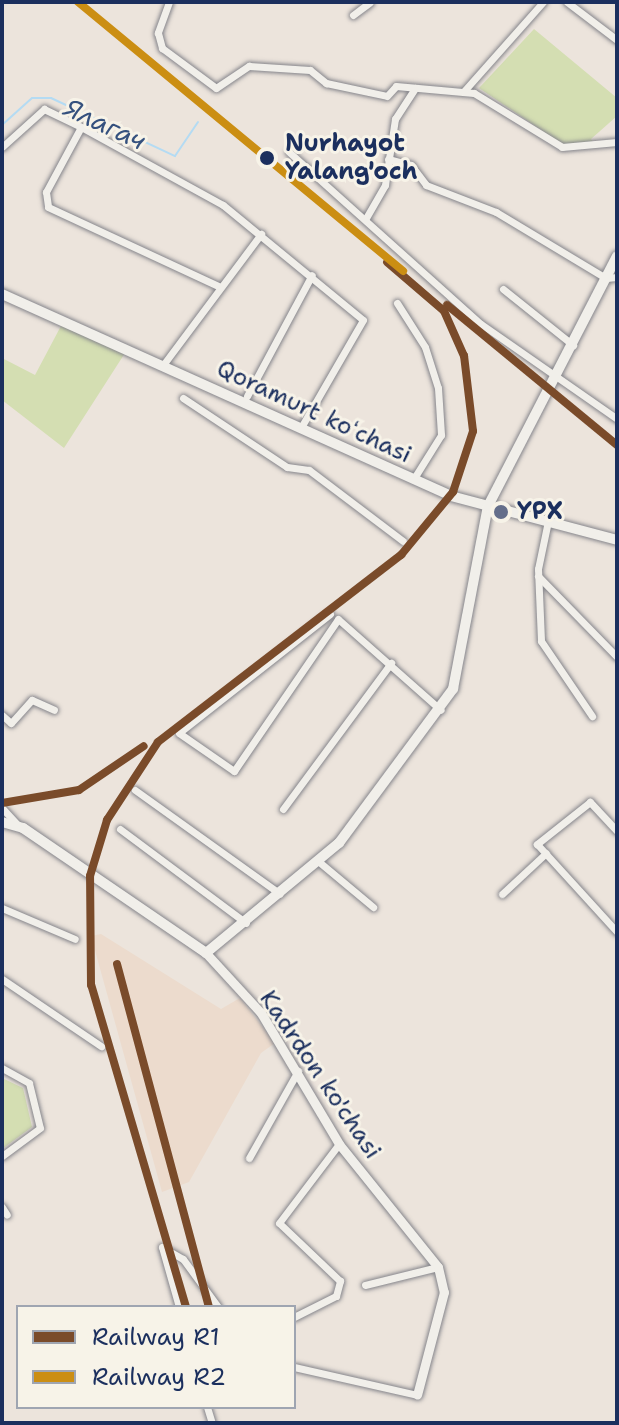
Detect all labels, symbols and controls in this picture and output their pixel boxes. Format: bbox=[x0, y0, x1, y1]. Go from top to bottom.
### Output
water label: Ялагач bbox=[59, 92, 151, 156]
place label: Nurhayot Yalang'och bbox=[285, 130, 418, 186]
marker: Nurhayot Yalang'och bbox=[256, 147, 278, 169]
street label: Qoramurt koʻchasi bbox=[212, 354, 416, 470]
place label: YPX bbox=[517, 498, 563, 526]
marker: YPX bbox=[492, 503, 510, 521]
street label: Kadrdon ko'chasi bbox=[253, 985, 387, 1165]
legend bbox=[16, 1305, 296, 1409]
text: Railway R1 bbox=[92, 1321, 220, 1353]
text: Railway R2 bbox=[92, 1361, 226, 1393]

